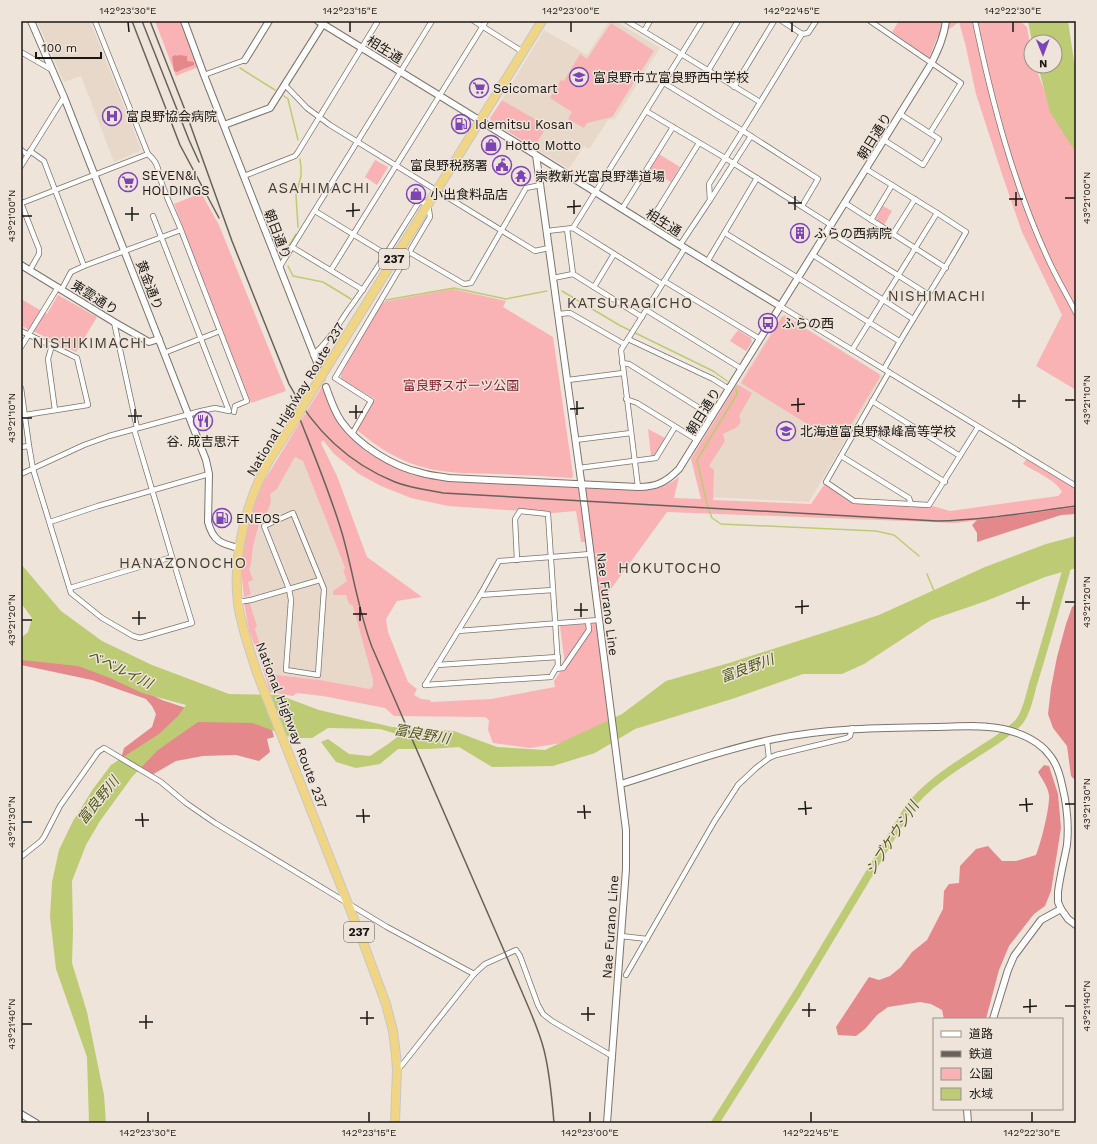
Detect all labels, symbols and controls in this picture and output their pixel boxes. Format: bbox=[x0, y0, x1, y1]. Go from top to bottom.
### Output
text: 142°23'30"E bbox=[100, 5, 156, 16]
text: 142°23'15"E bbox=[323, 5, 377, 16]
text: 142°23'00"E bbox=[542, 5, 600, 16]
text: 142°22'45"E bbox=[764, 5, 820, 16]
text: 142°22'30"E bbox=[985, 5, 1041, 16]
street label: 相生通 bbox=[364, 33, 405, 66]
scale bar bbox=[36, 34, 101, 60]
north arrow bbox=[1023, 34, 1063, 74]
text: 100 m bbox=[42, 41, 77, 55]
text: N bbox=[1039, 57, 1047, 70]
school or university icon: 富良野市立富良野西中学校 bbox=[568, 66, 590, 88]
place label: 富良野市立富良野西中学校 bbox=[593, 70, 749, 85]
supermarket icon: Seicomart bbox=[468, 77, 490, 99]
place label: Seicomart bbox=[493, 81, 558, 96]
hospital icon: 富良野協会病院 bbox=[101, 105, 123, 127]
place label: 富良野協会病院 bbox=[126, 109, 217, 124]
street label: 朝日通り bbox=[854, 110, 895, 162]
fuel station icon: Idemitsu Kosan bbox=[450, 113, 472, 135]
place label: Idemitsu Kosan bbox=[475, 117, 573, 132]
shop icon: Hotto Motto bbox=[480, 134, 502, 156]
place label: Hotto Motto bbox=[505, 138, 581, 153]
public building icon: 富良野税務署 bbox=[491, 154, 513, 176]
place label: 富良野税務署 bbox=[410, 158, 488, 173]
temple icon: 崇教新光富良野準道場 bbox=[510, 165, 532, 187]
place label: SEVEN&I HOLDINGS bbox=[142, 168, 210, 198]
place label: 崇教新光富良野準道場 bbox=[535, 169, 665, 184]
supermarket icon: SEVEN&I HOLDINGS bbox=[117, 171, 139, 193]
text: 43°21'00"N bbox=[1081, 172, 1092, 224]
district label: ASAHIMACHI bbox=[268, 179, 370, 197]
shop icon: 小出食料品店 bbox=[405, 183, 427, 205]
place label: 小出食料品店 bbox=[430, 187, 508, 202]
text: 43°21'00"N bbox=[6, 190, 17, 242]
street label: 相生通 bbox=[643, 206, 684, 239]
street label: 朝日通り bbox=[261, 207, 294, 261]
building icon: ふらの西病院 bbox=[789, 222, 811, 244]
place label: ふらの西病院 bbox=[814, 226, 892, 241]
road number: 237 bbox=[379, 249, 409, 269]
street label: 黄金通り bbox=[133, 258, 166, 312]
street label: 東雲通り bbox=[69, 277, 121, 318]
district label: NISHIMACHI bbox=[888, 287, 986, 305]
district label: KATSURAGICHO bbox=[567, 294, 693, 312]
bus stop icon: ふらの西 bbox=[757, 312, 779, 334]
place label: ふらの西 bbox=[782, 316, 834, 331]
street label: National Highway Route 237 bbox=[244, 320, 347, 479]
district label: NISHIKIMACHI bbox=[33, 334, 147, 352]
text: 43°21'10"N bbox=[1081, 375, 1092, 425]
park label: 富良野スポーツ公園 bbox=[403, 378, 519, 393]
street label: 朝日通り bbox=[683, 385, 724, 437]
text: 43°21'10"N bbox=[6, 393, 17, 443]
restaurant icon: 谷. 成吉思汗 bbox=[192, 410, 214, 432]
school or university icon: 北海道富良野緑峰高等学校 bbox=[775, 420, 797, 442]
place label: 北海道富良野緑峰高等学校 bbox=[800, 424, 956, 439]
place label: 谷. 成吉思汗 bbox=[167, 434, 239, 449]
fuel station icon: ENEOS bbox=[211, 507, 233, 529]
place label: ENEOS bbox=[236, 511, 280, 526]
street label: Nae Furano Line bbox=[594, 552, 621, 656]
district label: HANAZONOCHO bbox=[119, 554, 247, 572]
district label: HOKUTOCHO bbox=[618, 559, 722, 577]
text: 43°21'20"N bbox=[1081, 576, 1092, 628]
text: 43°21'20"N bbox=[6, 594, 17, 646]
street label: National Highway Route 237 bbox=[253, 640, 330, 810]
water label: ベベルイ川 bbox=[85, 646, 157, 692]
water label: 富良野川 bbox=[718, 650, 778, 685]
water label: 富良野川 bbox=[393, 721, 453, 747]
water label: 富良野川 bbox=[74, 772, 123, 827]
text: 43°21'30"N bbox=[1081, 778, 1092, 830]
text: 43°21'30"N bbox=[6, 796, 17, 848]
water label: シブケウシ川 bbox=[862, 797, 923, 878]
street label: Nae Furano Line bbox=[599, 875, 622, 979]
road number: 237 bbox=[344, 922, 374, 942]
text: 43°21'40"N bbox=[1081, 980, 1092, 1032]
text: 43°21'40"N bbox=[6, 998, 17, 1050]
legend bbox=[933, 1018, 1063, 1110]
text: 道路 bbox=[969, 1027, 993, 1041]
text: 鉄道 bbox=[969, 1047, 993, 1061]
text: 公園 bbox=[969, 1067, 993, 1081]
text: 水域 bbox=[969, 1087, 993, 1101]
text: 142°23'30"E bbox=[120, 1127, 176, 1138]
text: 142°23'15"E bbox=[342, 1127, 396, 1138]
text: 142°23'00"E bbox=[561, 1127, 619, 1138]
text: 142°22'45"E bbox=[783, 1127, 839, 1138]
text: 142°22'30"E bbox=[1004, 1127, 1060, 1138]

